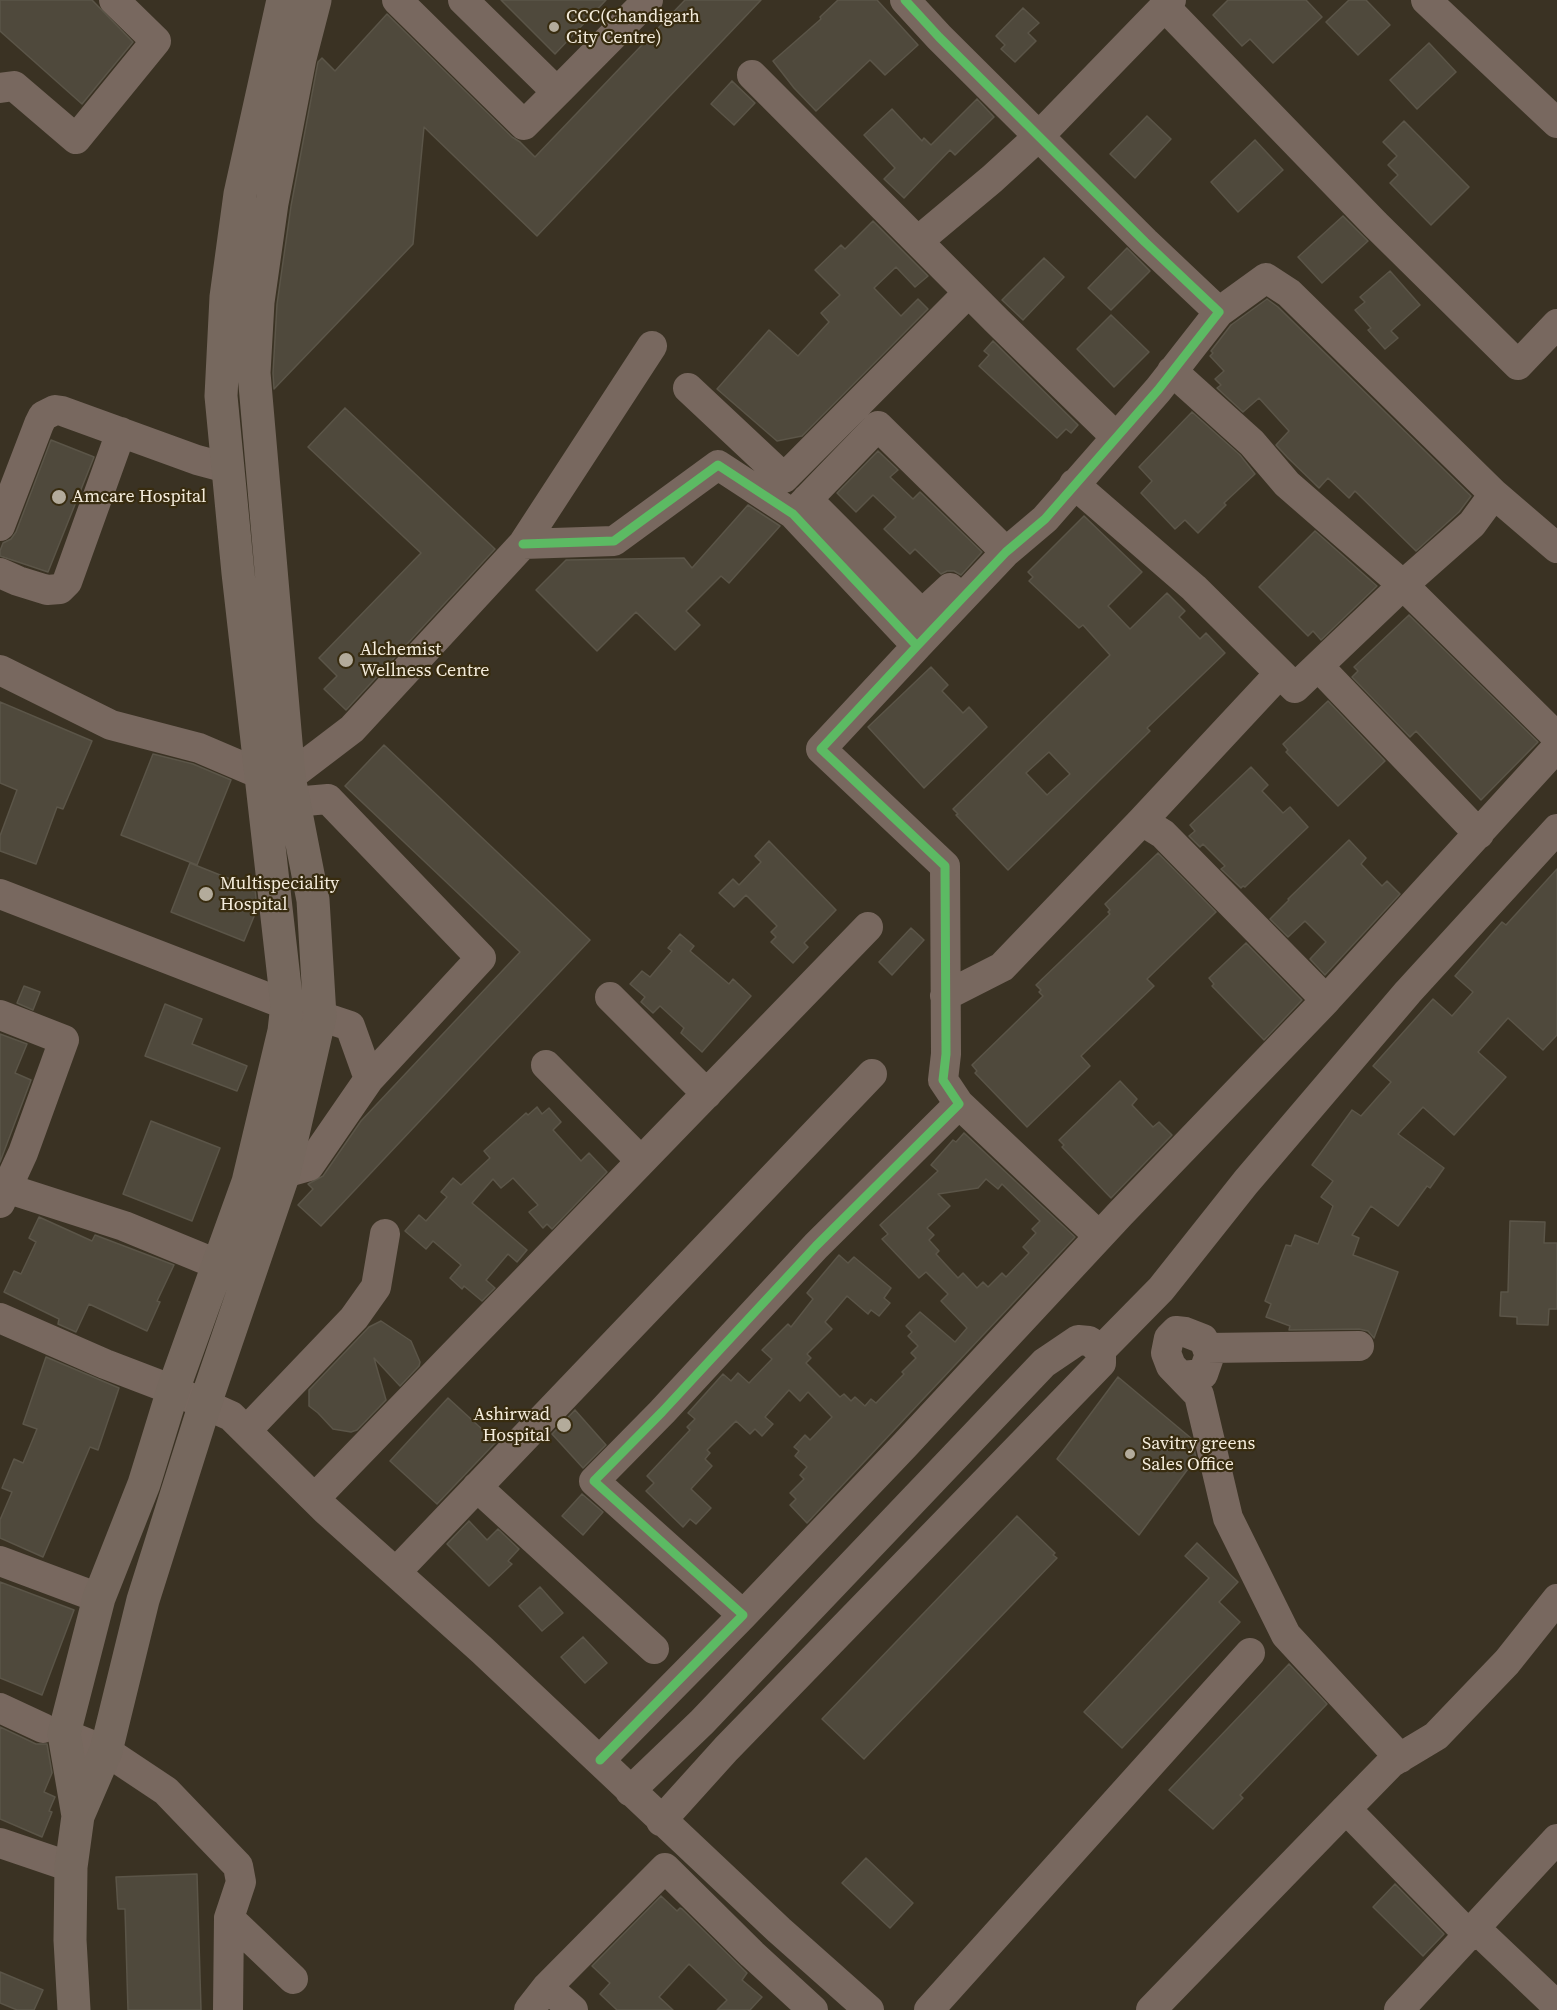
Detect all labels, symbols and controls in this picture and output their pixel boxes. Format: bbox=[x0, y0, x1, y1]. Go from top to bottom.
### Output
place label: CCC(Chandigarh City Centre) bbox=[566, 6, 700, 48]
marker: CCC(Chandigarh City Centre) bbox=[547, 20, 561, 34]
place label: Amcare Hospital bbox=[72, 486, 206, 508]
marker: Amcare Hospital bbox=[50, 488, 68, 506]
place label: Alchemist Wellness Centre bbox=[360, 639, 489, 682]
marker: Alchemist Wellness Centre bbox=[337, 651, 355, 669]
place label: Multispeciality Hospital bbox=[220, 873, 339, 916]
marker: Multispeciality Hospital bbox=[197, 885, 215, 903]
place label: Ashirwad Hospital bbox=[474, 1404, 550, 1446]
marker: Ashirwad Hospital bbox=[555, 1416, 573, 1434]
place label: Savitry greens Sales Office bbox=[1142, 1433, 1255, 1476]
marker: Savitry greens Sales Office bbox=[1123, 1447, 1137, 1461]

